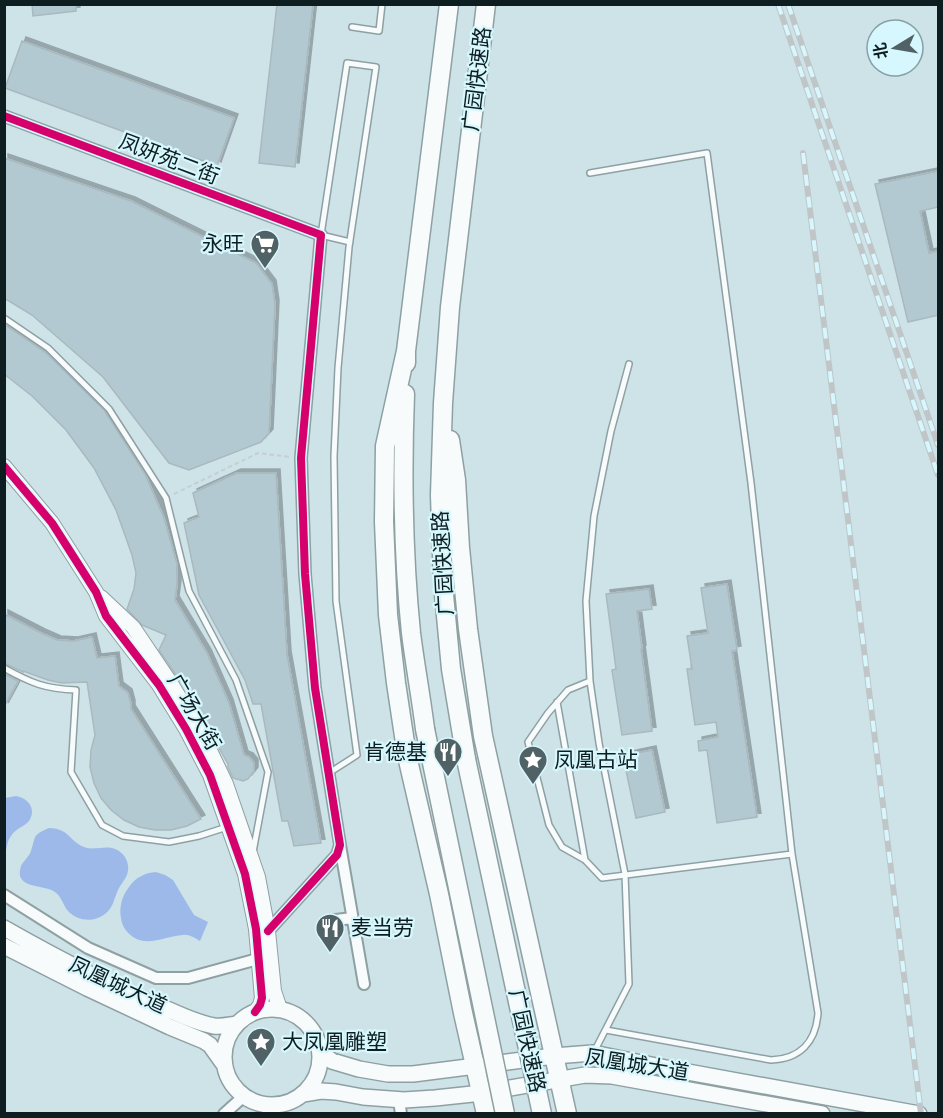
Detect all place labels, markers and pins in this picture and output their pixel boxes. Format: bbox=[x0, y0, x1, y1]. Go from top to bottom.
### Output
supermarket icon: 永旺 bbox=[249, 228, 281, 270]
place label: 永旺 bbox=[202, 229, 244, 257]
restaurant icon: 肯德基 bbox=[432, 736, 464, 778]
place label: 肯德基 bbox=[364, 737, 427, 765]
place icon: 凤凰古站 bbox=[517, 744, 549, 786]
place label: 凤凰古站 bbox=[554, 745, 638, 773]
restaurant icon: 麦当劳 bbox=[314, 912, 346, 954]
place label: 麦当劳 bbox=[351, 913, 414, 941]
place icon: 大凤凰雕塑 bbox=[245, 1026, 277, 1068]
place label: 大凤凰雕塑 bbox=[282, 1027, 387, 1055]

